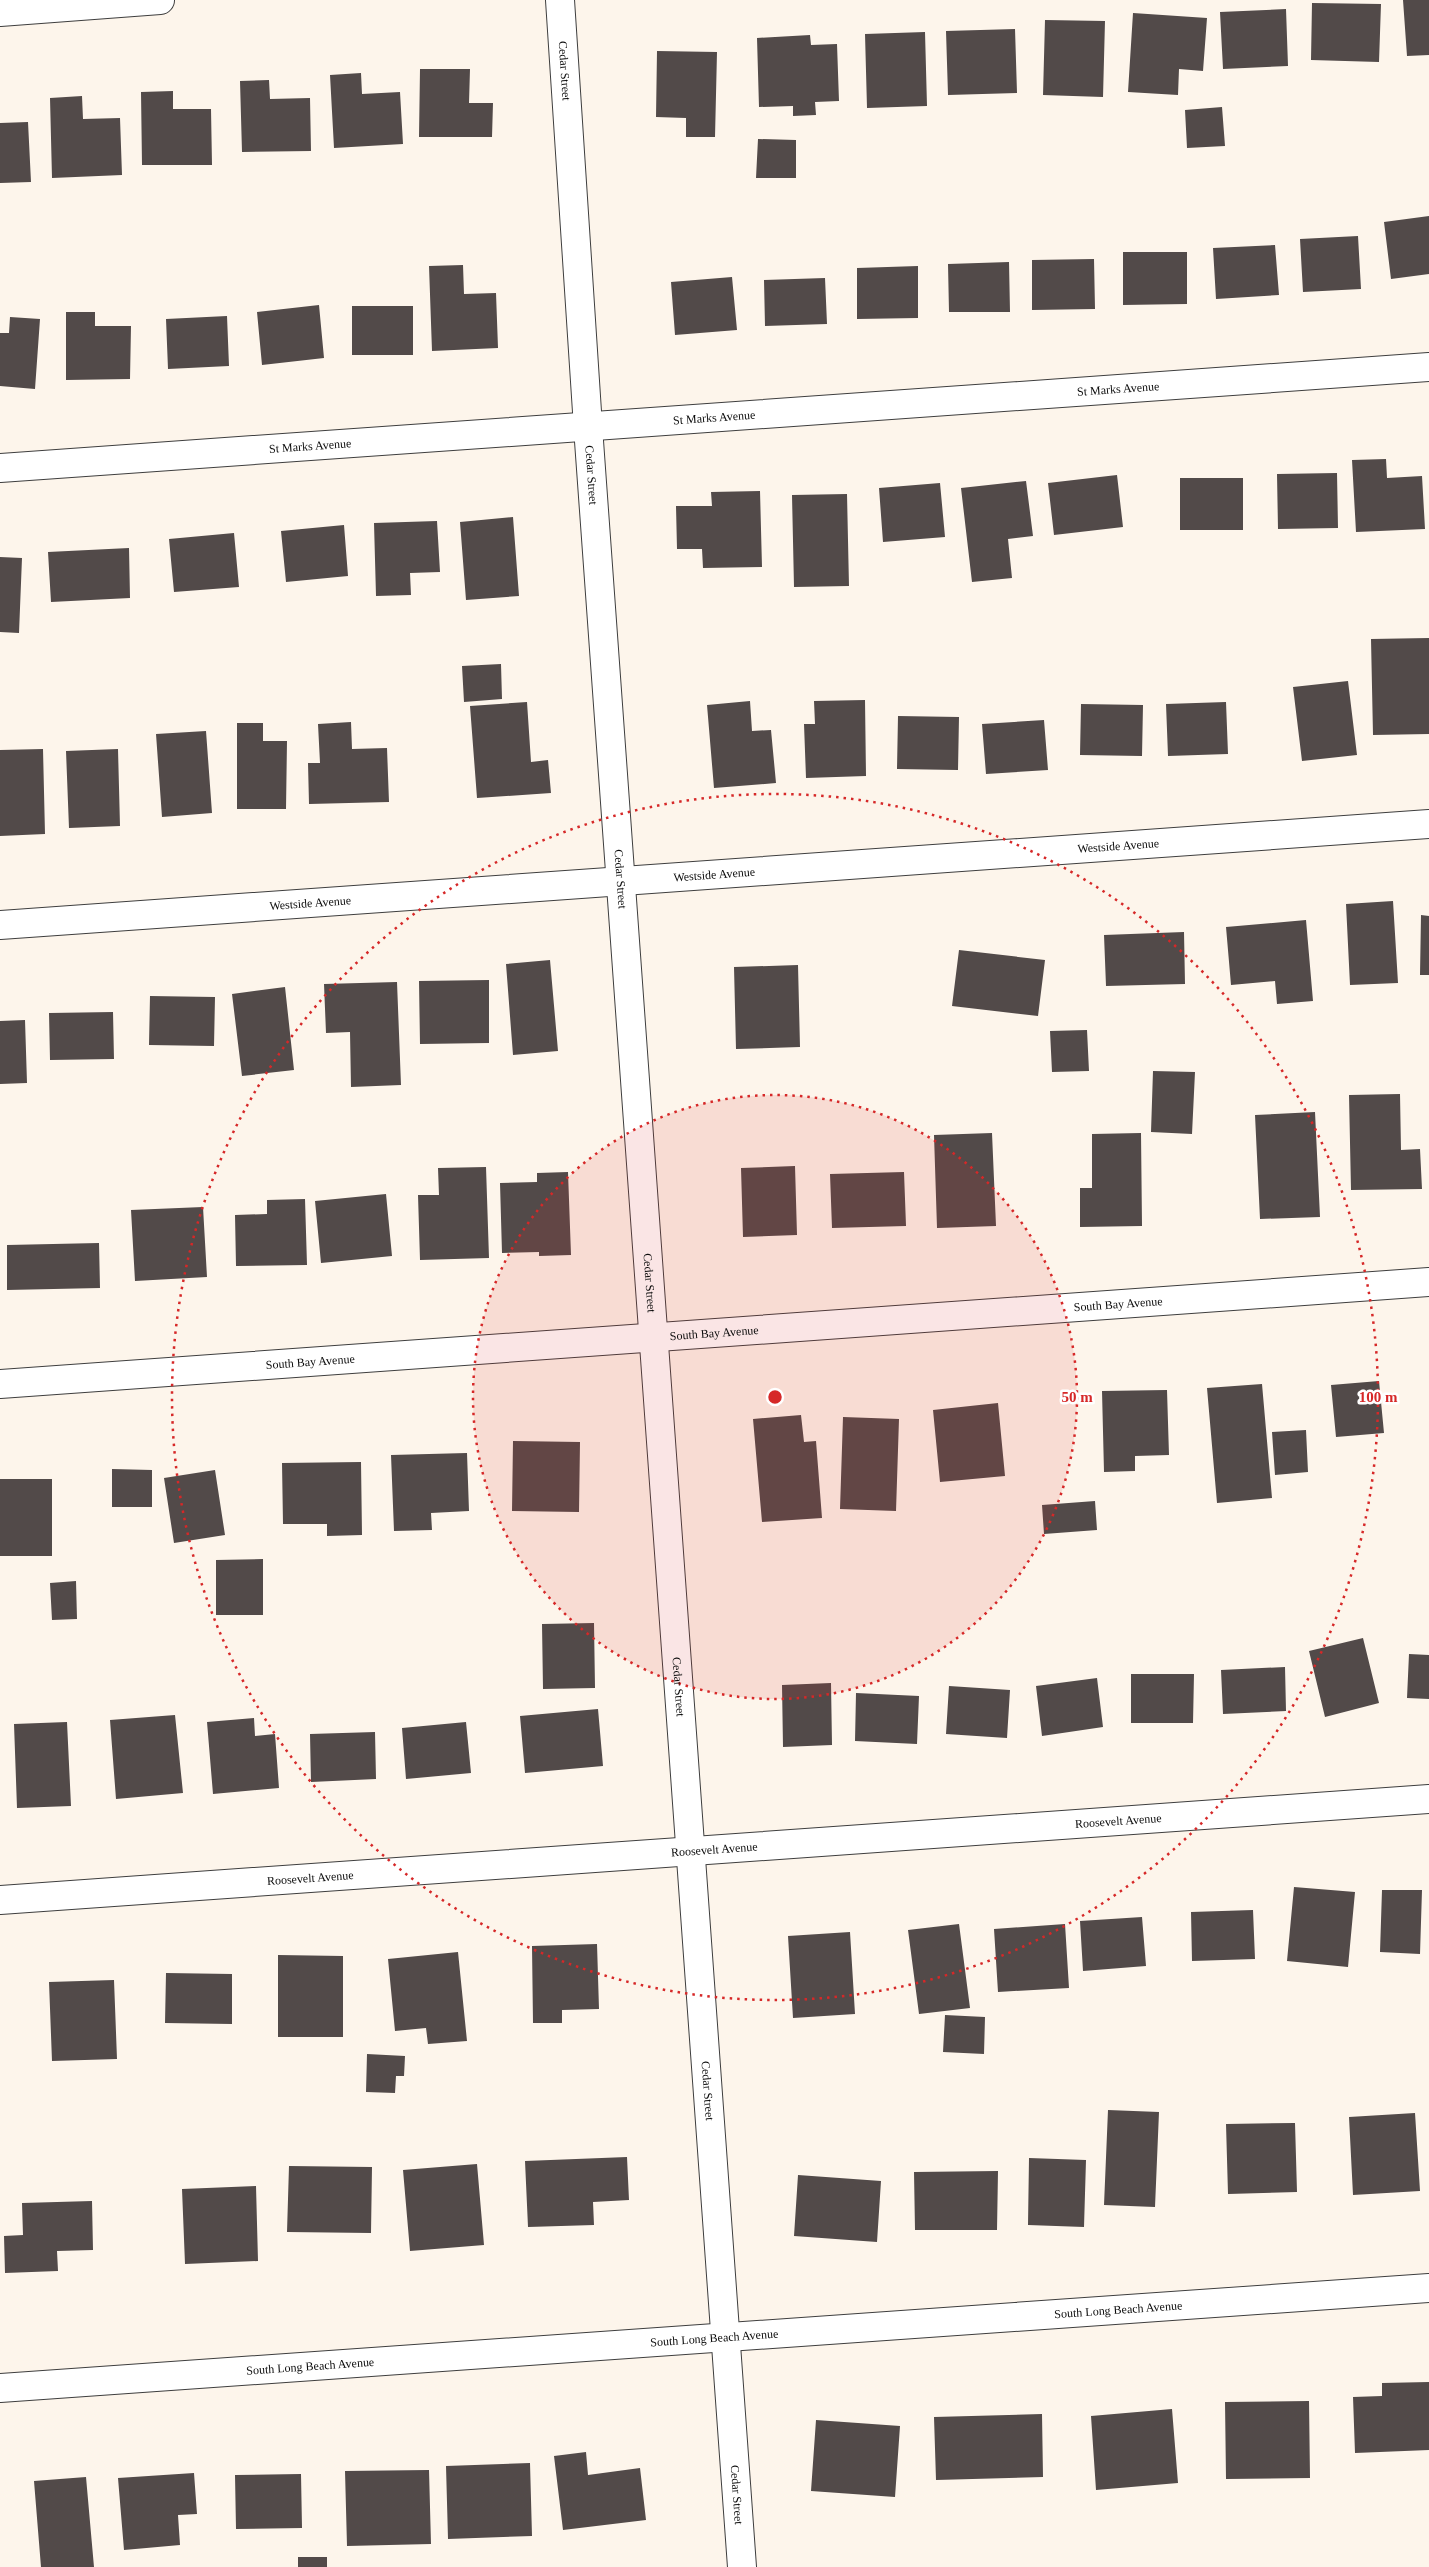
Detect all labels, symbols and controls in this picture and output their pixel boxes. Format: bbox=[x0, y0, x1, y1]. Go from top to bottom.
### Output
street label: Cedar Street bbox=[556, 41, 574, 102]
street label: St Marks Avenue bbox=[1077, 379, 1160, 399]
street label: St Marks Avenue bbox=[673, 408, 756, 427]
street label: St Marks Avenue bbox=[269, 436, 352, 456]
street label: Cedar Street bbox=[582, 445, 601, 506]
street label: Westside Avenue bbox=[1077, 836, 1160, 856]
street label: Cedar Street bbox=[611, 849, 630, 910]
street label: Westside Avenue bbox=[673, 865, 756, 884]
street label: Westside Avenue bbox=[269, 893, 352, 913]
street label: Cedar Street bbox=[640, 1253, 659, 1314]
street label: South Bay Avenue bbox=[1073, 1294, 1163, 1314]
street label: South Bay Avenue bbox=[669, 1323, 759, 1343]
street label: South Bay Avenue bbox=[265, 1352, 355, 1372]
centre of rings bbox=[766, 1388, 784, 1406]
text: 50 m bbox=[1061, 1389, 1093, 1405]
text: 100 m bbox=[1359, 1389, 1398, 1405]
street label: Cedar Street bbox=[670, 1657, 688, 1718]
street label: Roosevelt Avenue bbox=[1074, 1811, 1162, 1831]
street label: Roosevelt Avenue bbox=[670, 1839, 758, 1860]
street label: Roosevelt Avenue bbox=[266, 1868, 354, 1888]
street label: Cedar Street bbox=[699, 2061, 717, 2122]
street label: South Long Beach Avenue bbox=[1054, 2298, 1183, 2321]
street label: South Long Beach Avenue bbox=[650, 2327, 779, 2349]
street label: South Long Beach Avenue bbox=[246, 2355, 375, 2378]
street label: Cedar Street bbox=[728, 2464, 746, 2526]

